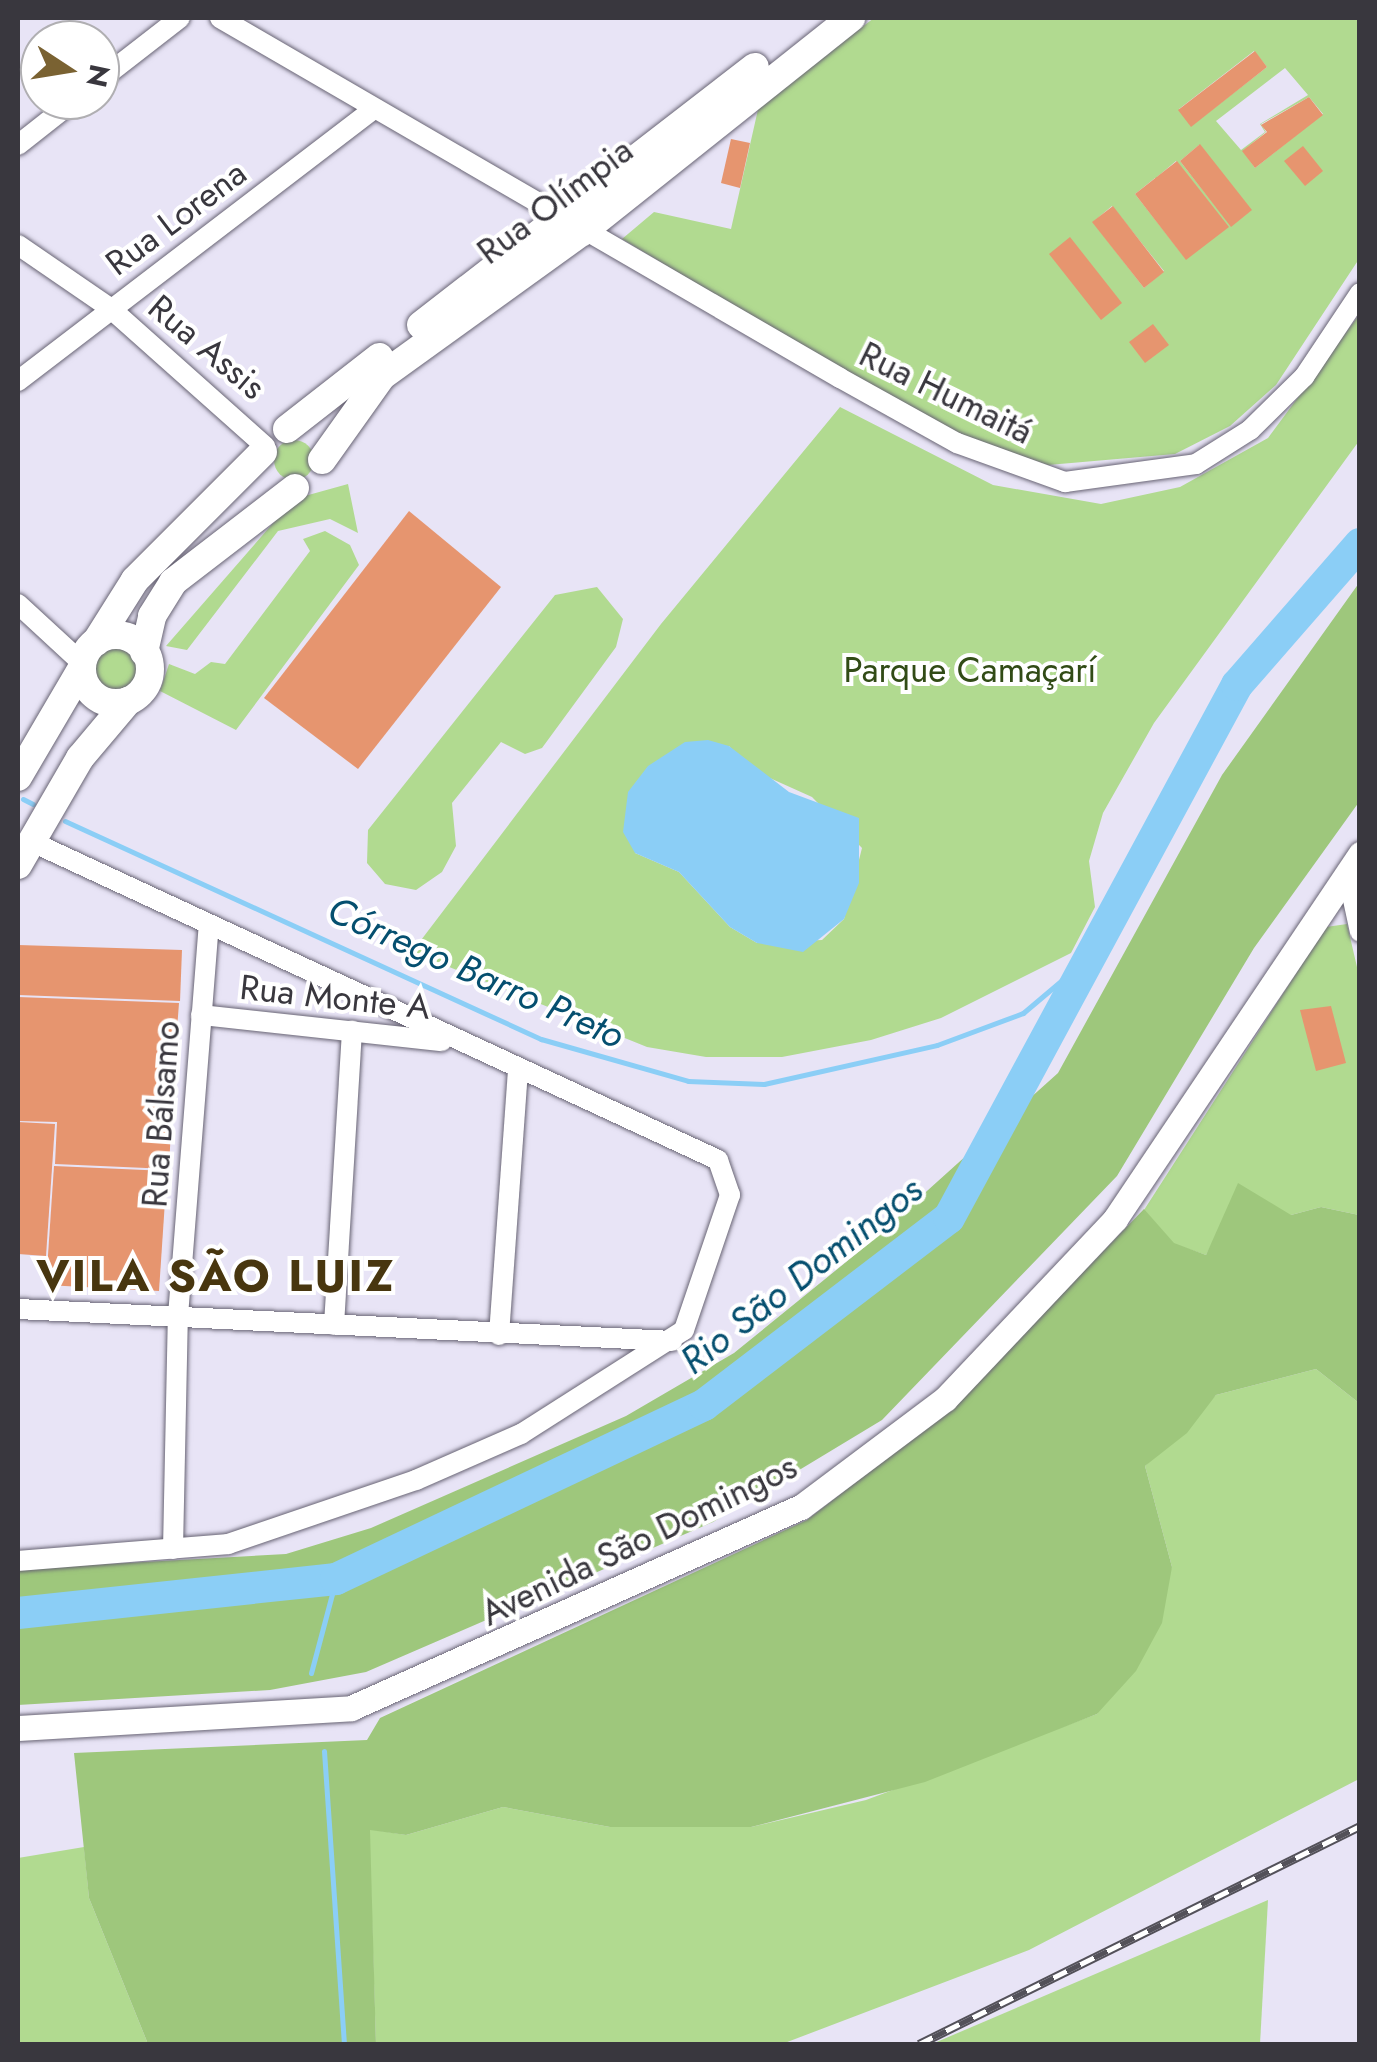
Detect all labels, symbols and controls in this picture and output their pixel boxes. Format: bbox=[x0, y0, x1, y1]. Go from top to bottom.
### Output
north arrow bbox=[20, 20, 120, 120]
text: N bbox=[76, 61, 120, 91]
street label: Rua Olímpia bbox=[469, 129, 641, 273]
street label: Rua Lorena bbox=[98, 152, 254, 284]
street label: Rua Assis bbox=[140, 286, 274, 408]
street label: Rua Humaitá bbox=[853, 333, 1039, 453]
park label: Parque Camaçarí bbox=[844, 649, 1096, 691]
water label: Córrego Barro Preto bbox=[321, 886, 631, 1058]
street label: Rua Monte A bbox=[238, 966, 432, 1028]
street label: Rua Bálsamo bbox=[134, 1019, 188, 1209]
water label: Rio São Domingos bbox=[671, 1167, 931, 1383]
district label: VILA SÃO LUIZ bbox=[36, 1249, 396, 1303]
street label: Avenida São Domingos bbox=[474, 1445, 804, 1635]

